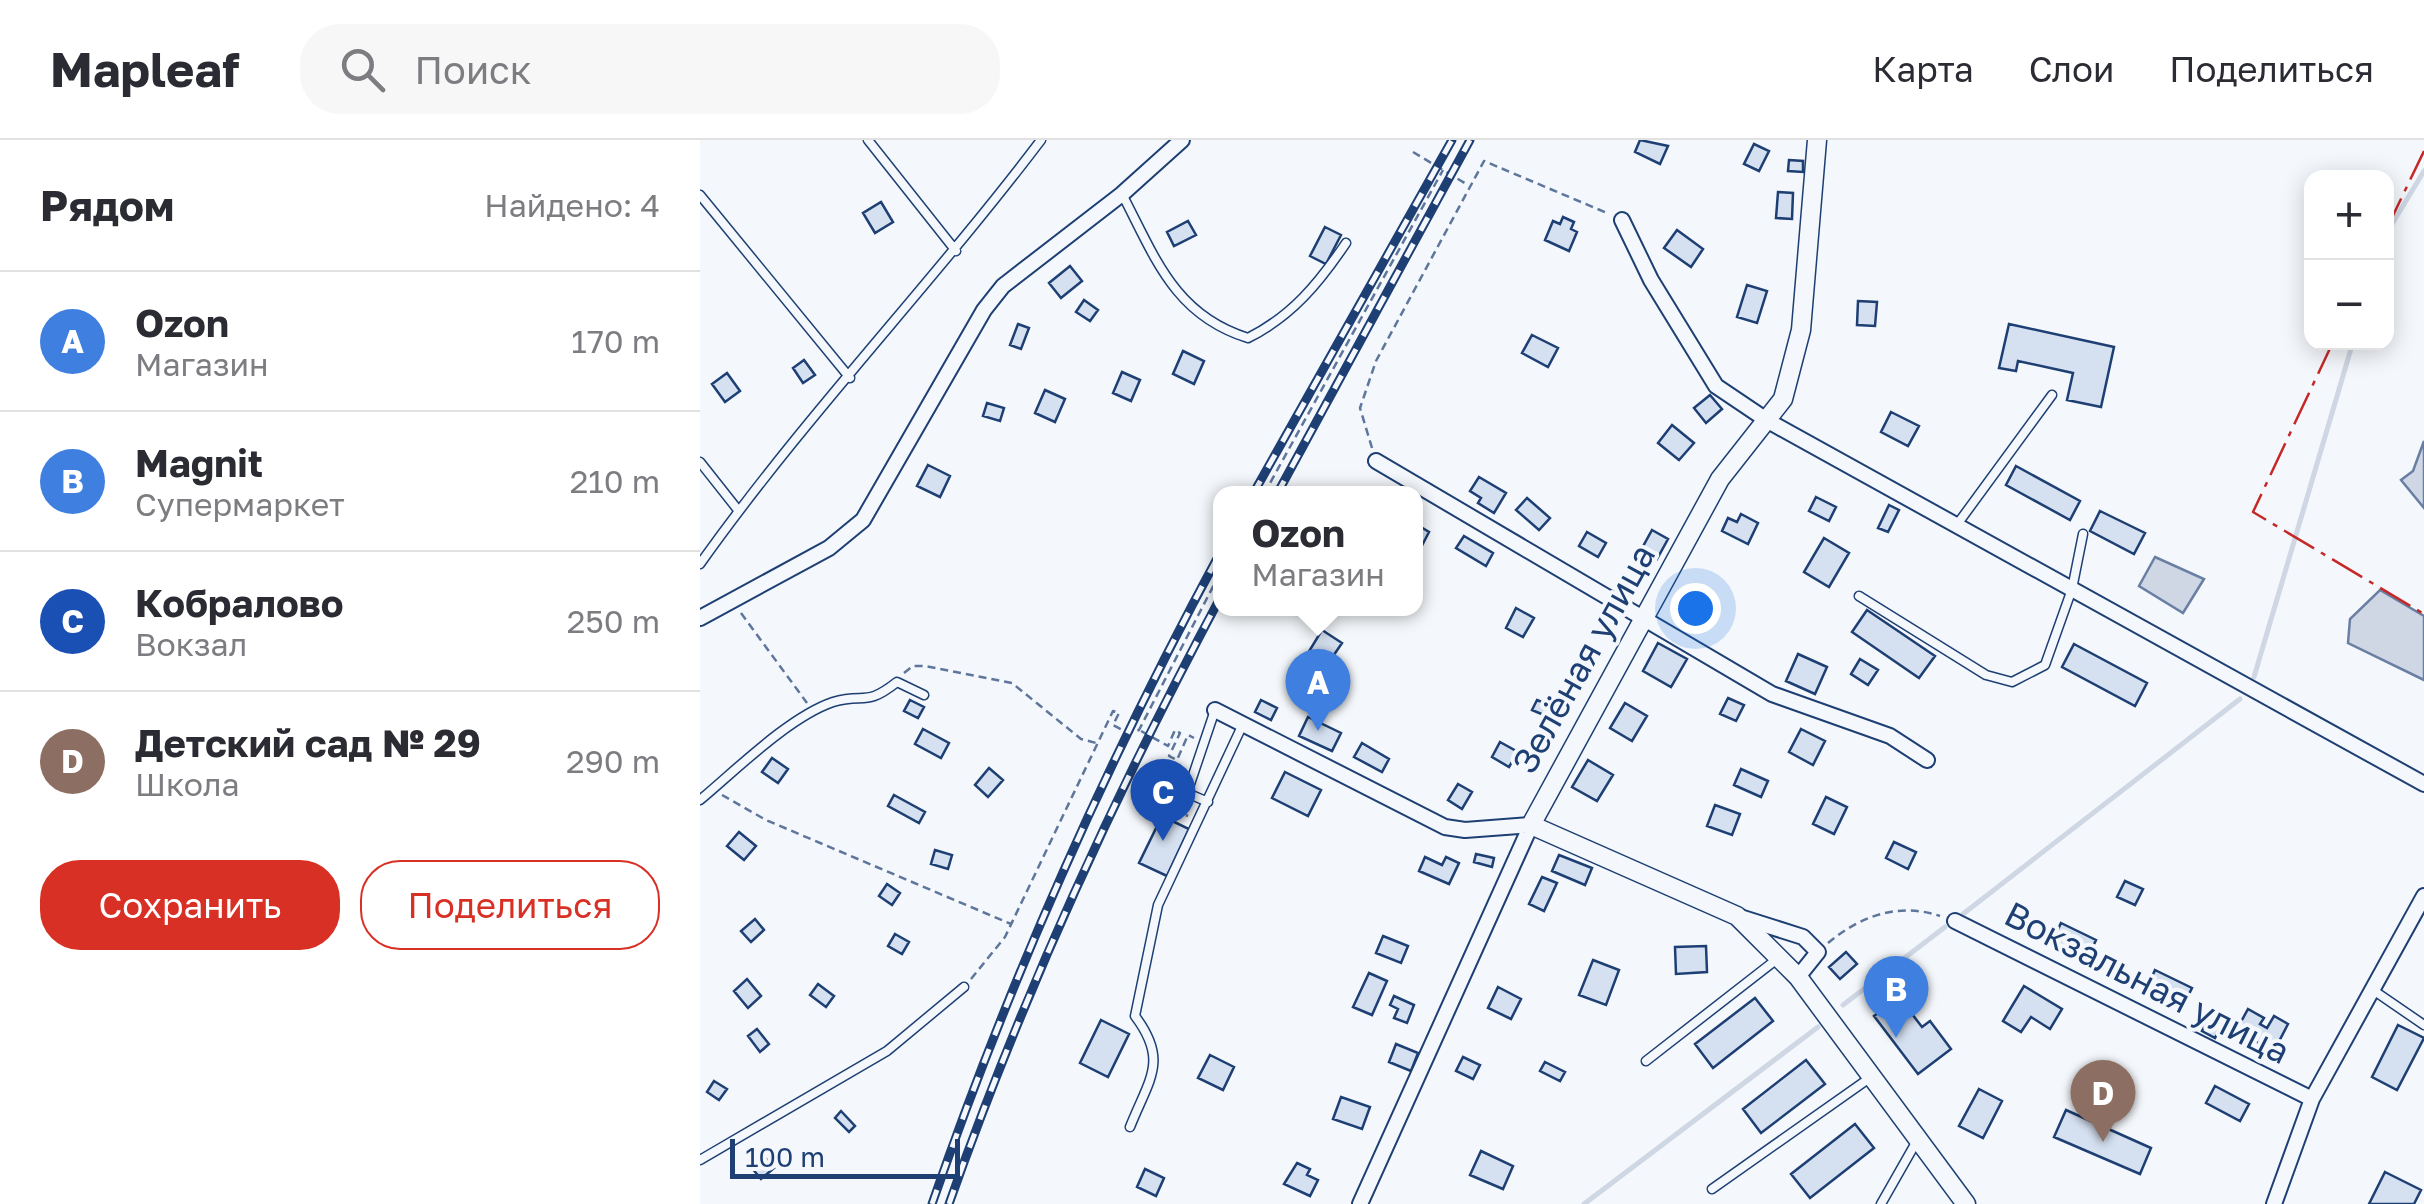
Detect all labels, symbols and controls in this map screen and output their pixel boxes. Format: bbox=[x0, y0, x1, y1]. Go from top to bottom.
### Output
search box bbox=[300, 24, 1000, 114]
text: Mapleaf bbox=[50, 40, 240, 98]
icon: search bbox=[335, 42, 390, 97]
text: Поиск bbox=[415, 47, 532, 92]
text: Карта bbox=[1872, 48, 1974, 90]
text: Слои bbox=[2029, 48, 2114, 90]
text: Поделиться bbox=[2169, 48, 2374, 90]
map controls bbox=[2304, 170, 2394, 350]
button: + bbox=[2304, 170, 2394, 260]
text: Рядом bbox=[40, 180, 174, 230]
text: Найдено: 4 bbox=[484, 186, 660, 224]
button: − bbox=[2304, 260, 2394, 350]
text: Ozon bbox=[135, 300, 229, 345]
text: A bbox=[61, 322, 84, 360]
text: 170 m bbox=[571, 322, 660, 360]
text: Магазин bbox=[135, 345, 269, 383]
text: Magnit bbox=[135, 440, 263, 485]
text: B bbox=[61, 462, 84, 500]
text: 210 m bbox=[570, 462, 660, 500]
text: Супермаркет bbox=[135, 485, 345, 523]
popup bbox=[1213, 486, 1423, 616]
text: Ozon bbox=[1251, 510, 1345, 555]
street label: Зелёная улица bbox=[1503, 537, 1663, 780]
text: Магазин bbox=[1251, 555, 1385, 593]
text: Кобралово bbox=[135, 580, 344, 625]
your location bbox=[1670, 583, 1721, 634]
text: C bbox=[61, 602, 84, 640]
text: 250 m bbox=[567, 602, 660, 640]
text: Вокзал bbox=[135, 625, 247, 663]
pin: A bbox=[1286, 648, 1350, 731]
text: Детский сад № 29 bbox=[135, 720, 481, 765]
text: D bbox=[61, 742, 84, 780]
text: 290 m bbox=[566, 742, 660, 780]
pin: C bbox=[1130, 758, 1196, 841]
text: Школа bbox=[135, 765, 239, 803]
button: Сохранить bbox=[40, 860, 340, 950]
button: Поделиться bbox=[360, 860, 660, 950]
street label: Вокзальная улица bbox=[1998, 892, 2297, 1072]
pin: B bbox=[1864, 956, 1928, 1038]
pin: D bbox=[2070, 1060, 2136, 1142]
scale bar bbox=[730, 1134, 960, 1178]
text: 100 m bbox=[745, 1140, 825, 1173]

